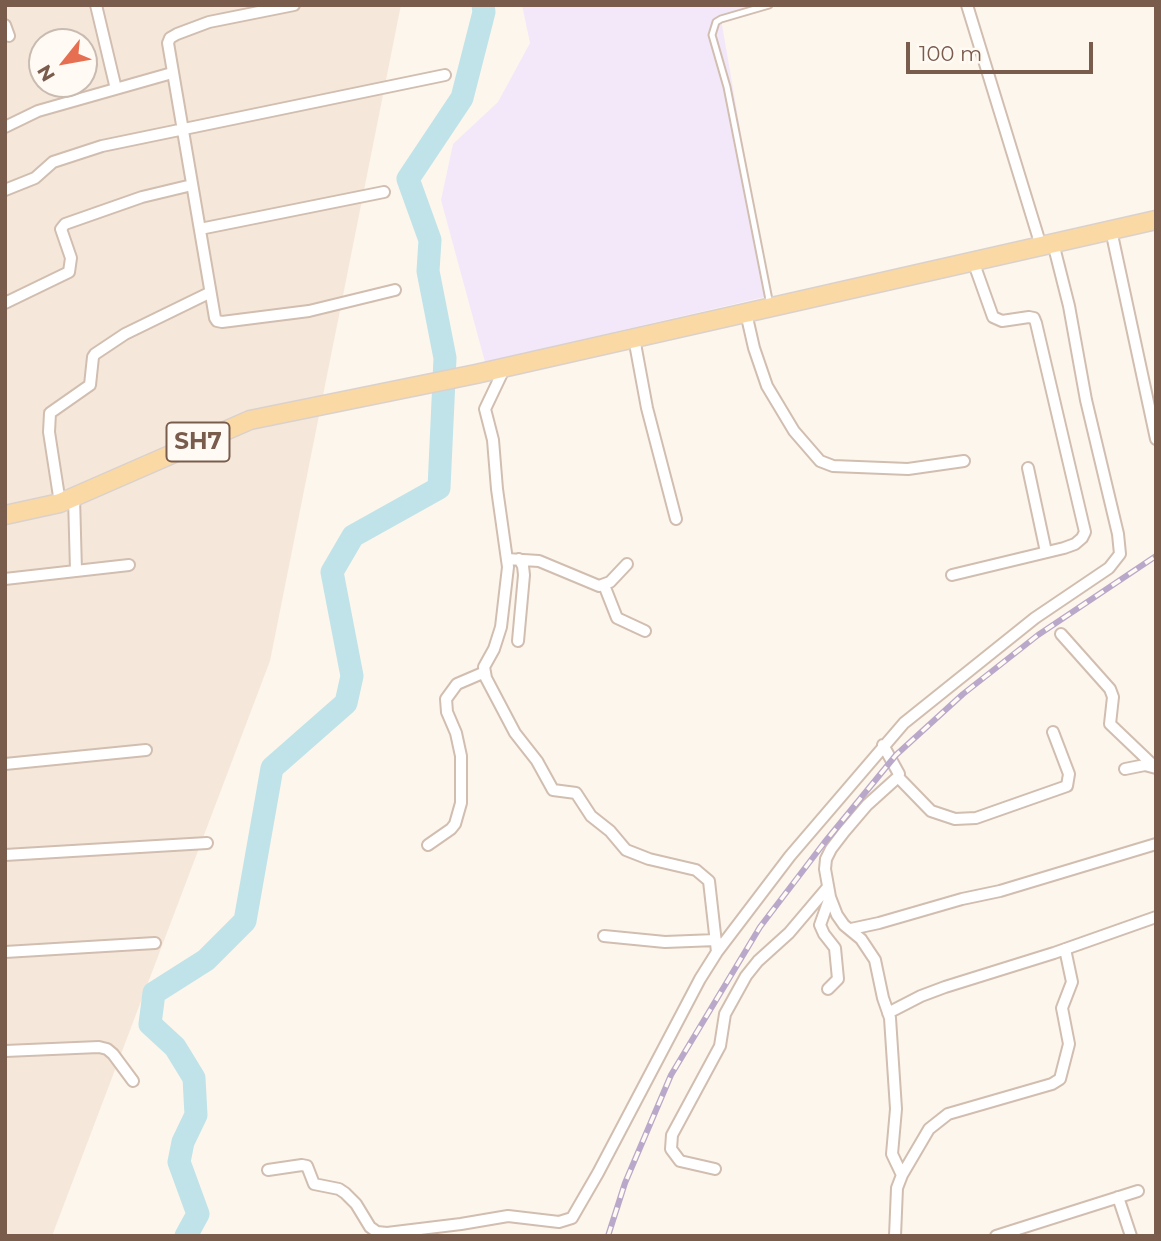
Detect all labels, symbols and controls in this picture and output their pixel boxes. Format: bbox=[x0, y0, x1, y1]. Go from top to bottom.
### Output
north arrow bbox=[28, 28, 98, 98]
scale bar bbox=[909, 28, 1096, 72]
text: 100 m bbox=[919, 41, 982, 66]
text: N bbox=[32, 61, 60, 86]
road number: SH7 bbox=[166, 422, 230, 462]

